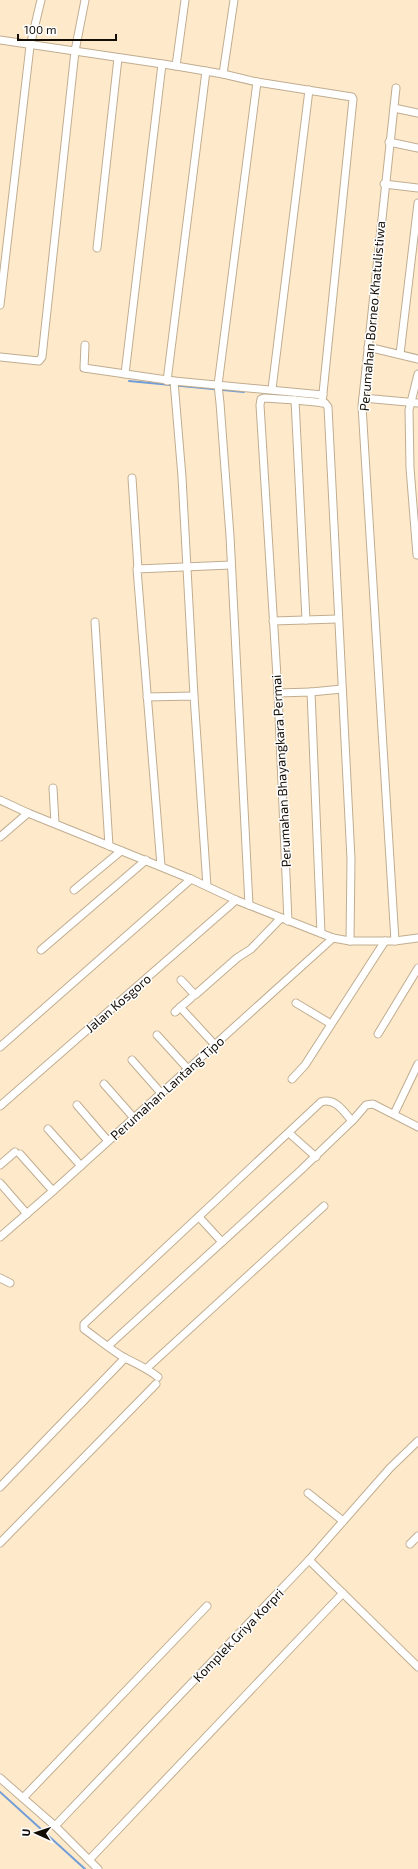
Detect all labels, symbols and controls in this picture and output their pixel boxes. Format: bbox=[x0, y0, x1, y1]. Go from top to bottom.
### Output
scale bar bbox=[18, 16, 116, 42]
text: 100 m bbox=[24, 22, 56, 36]
street label: Perumahan Borneo Khatulistiwa bbox=[356, 220, 388, 412]
street label: Perumahan Bhayangkara Permai bbox=[268, 674, 294, 868]
street label: Jalan Kosgoro bbox=[82, 970, 154, 1036]
street label: Perumahan Lantang Tipo bbox=[107, 1033, 227, 1143]
street label: Komplek Griya Korpri bbox=[189, 1585, 287, 1685]
north arrow bbox=[16, 1813, 56, 1853]
text: U bbox=[19, 1828, 32, 1837]

